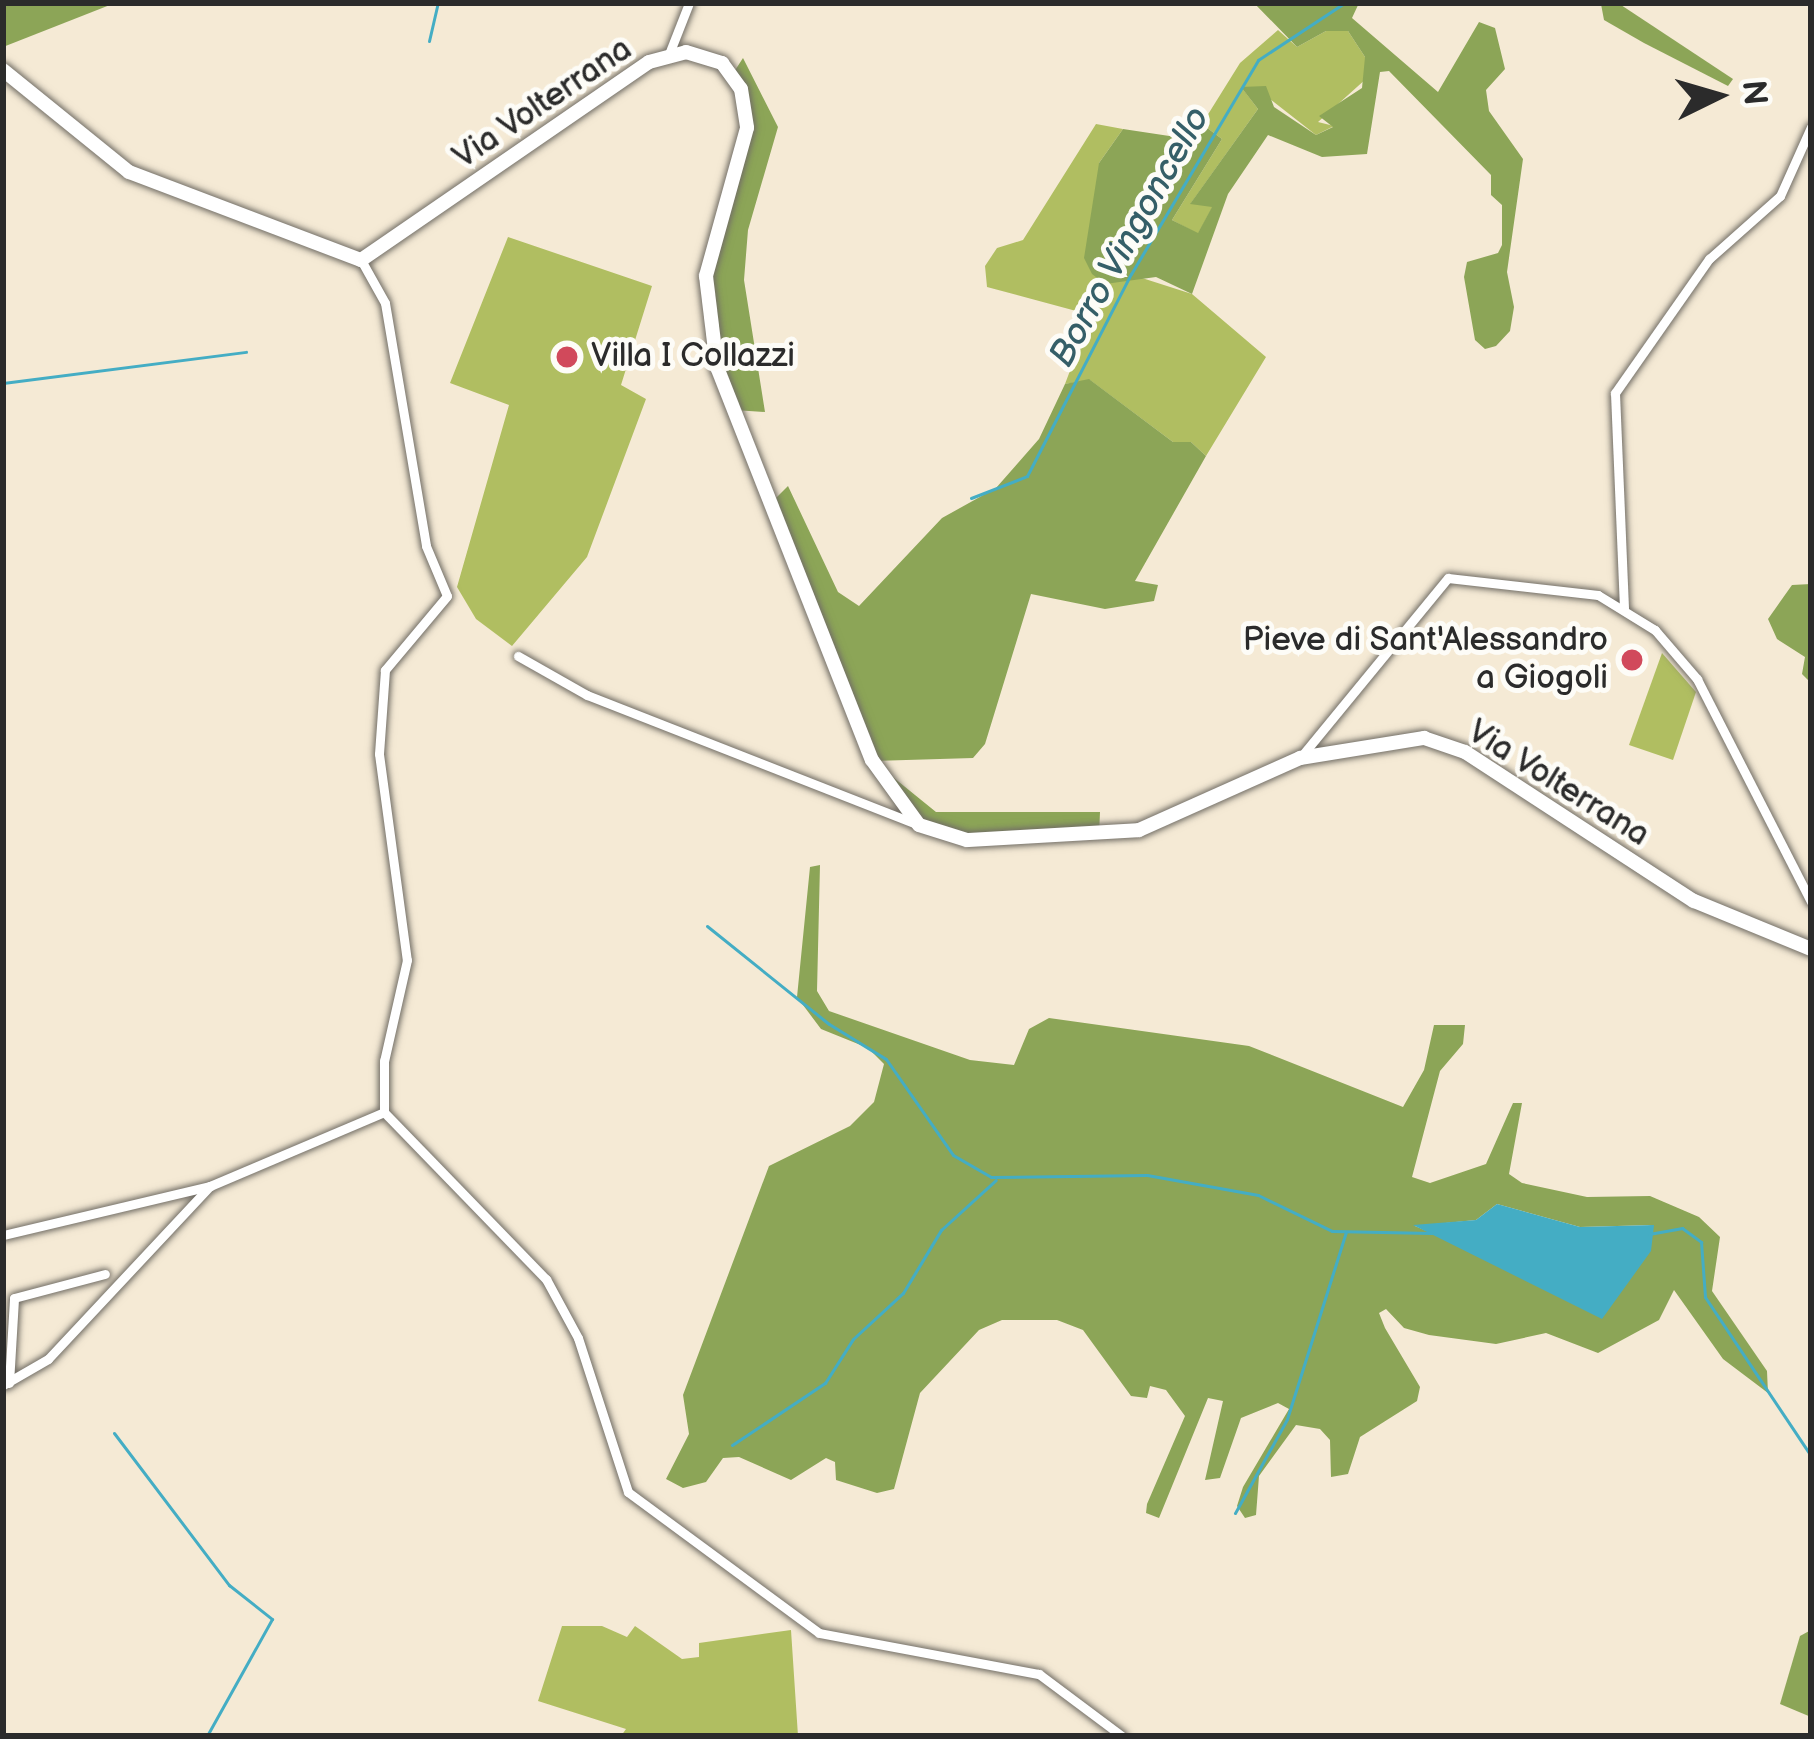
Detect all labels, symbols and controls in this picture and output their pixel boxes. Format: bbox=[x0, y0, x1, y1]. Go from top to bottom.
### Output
street label: Via Volterrana bbox=[446, 30, 640, 178]
north arrow bbox=[1658, 36, 1778, 156]
text: N bbox=[1733, 79, 1775, 107]
water label: Borro Vingoncello bbox=[1040, 99, 1220, 375]
place label: Villa I Collazzi bbox=[591, 337, 795, 377]
marker: Villa I Collazzi bbox=[554, 344, 580, 370]
place label: Pieve di Sant'Alessandro a Giogoli bbox=[1242, 621, 1608, 699]
marker: Pieve di Sant'Alessandro a Giogoli bbox=[1619, 647, 1645, 673]
street label: Via Volterrana bbox=[1460, 712, 1656, 856]

